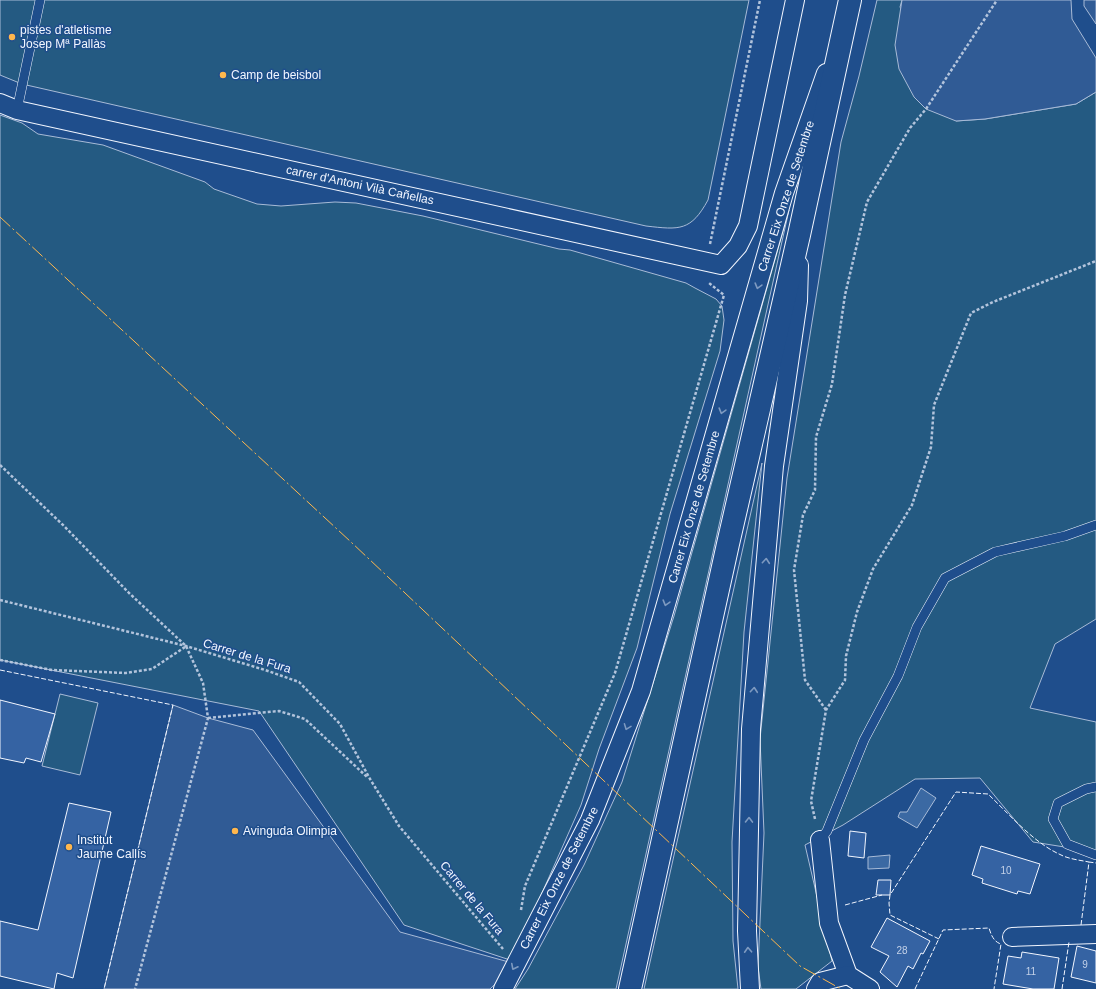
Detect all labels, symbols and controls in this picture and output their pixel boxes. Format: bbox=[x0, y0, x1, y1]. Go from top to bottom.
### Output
place label: pistes d'atletisme Josep Mª Pallàs bbox=[20, 23, 112, 51]
marker: pistes d'atletisme Josep Mª Pallàs bbox=[7, 32, 17, 42]
place label: Camp de beisbol bbox=[231, 68, 321, 82]
marker: Camp de beisbol bbox=[218, 70, 228, 80]
street label: Carrer Eix Onze de Setembre bbox=[755, 118, 817, 273]
street label: carrer d'Antoni Vilà Cañellas bbox=[285, 162, 435, 208]
one-way arrow bbox=[754, 282, 763, 289]
one-way arrow bbox=[718, 408, 726, 414]
street label: Carrer Eix Onze de Setembre bbox=[665, 429, 723, 585]
one-way arrow bbox=[761, 558, 770, 564]
one-way arrow bbox=[662, 599, 671, 606]
street label: Carrer de la Fura bbox=[201, 636, 293, 676]
one-way arrow bbox=[750, 687, 759, 693]
one-way arrow bbox=[623, 723, 631, 730]
street label: Carrer Eix Onze de Setembre bbox=[517, 804, 601, 952]
one-way arrow bbox=[745, 817, 753, 823]
place label: Avinguda Olimpia bbox=[243, 824, 337, 838]
marker: Avinguda Olimpia bbox=[230, 826, 240, 836]
place label: Institut Jaume Callís bbox=[77, 833, 146, 861]
marker: Institut Jaume Callís bbox=[64, 842, 74, 852]
street label: Carrer de la Fura bbox=[437, 859, 507, 938]
house number: 10 bbox=[1000, 865, 1012, 876]
house number: 28 bbox=[896, 945, 908, 956]
one-way arrow bbox=[744, 947, 753, 953]
house number: 9 bbox=[1082, 959, 1088, 970]
one-way arrow bbox=[511, 963, 519, 970]
house number: 11 bbox=[1026, 966, 1037, 977]

